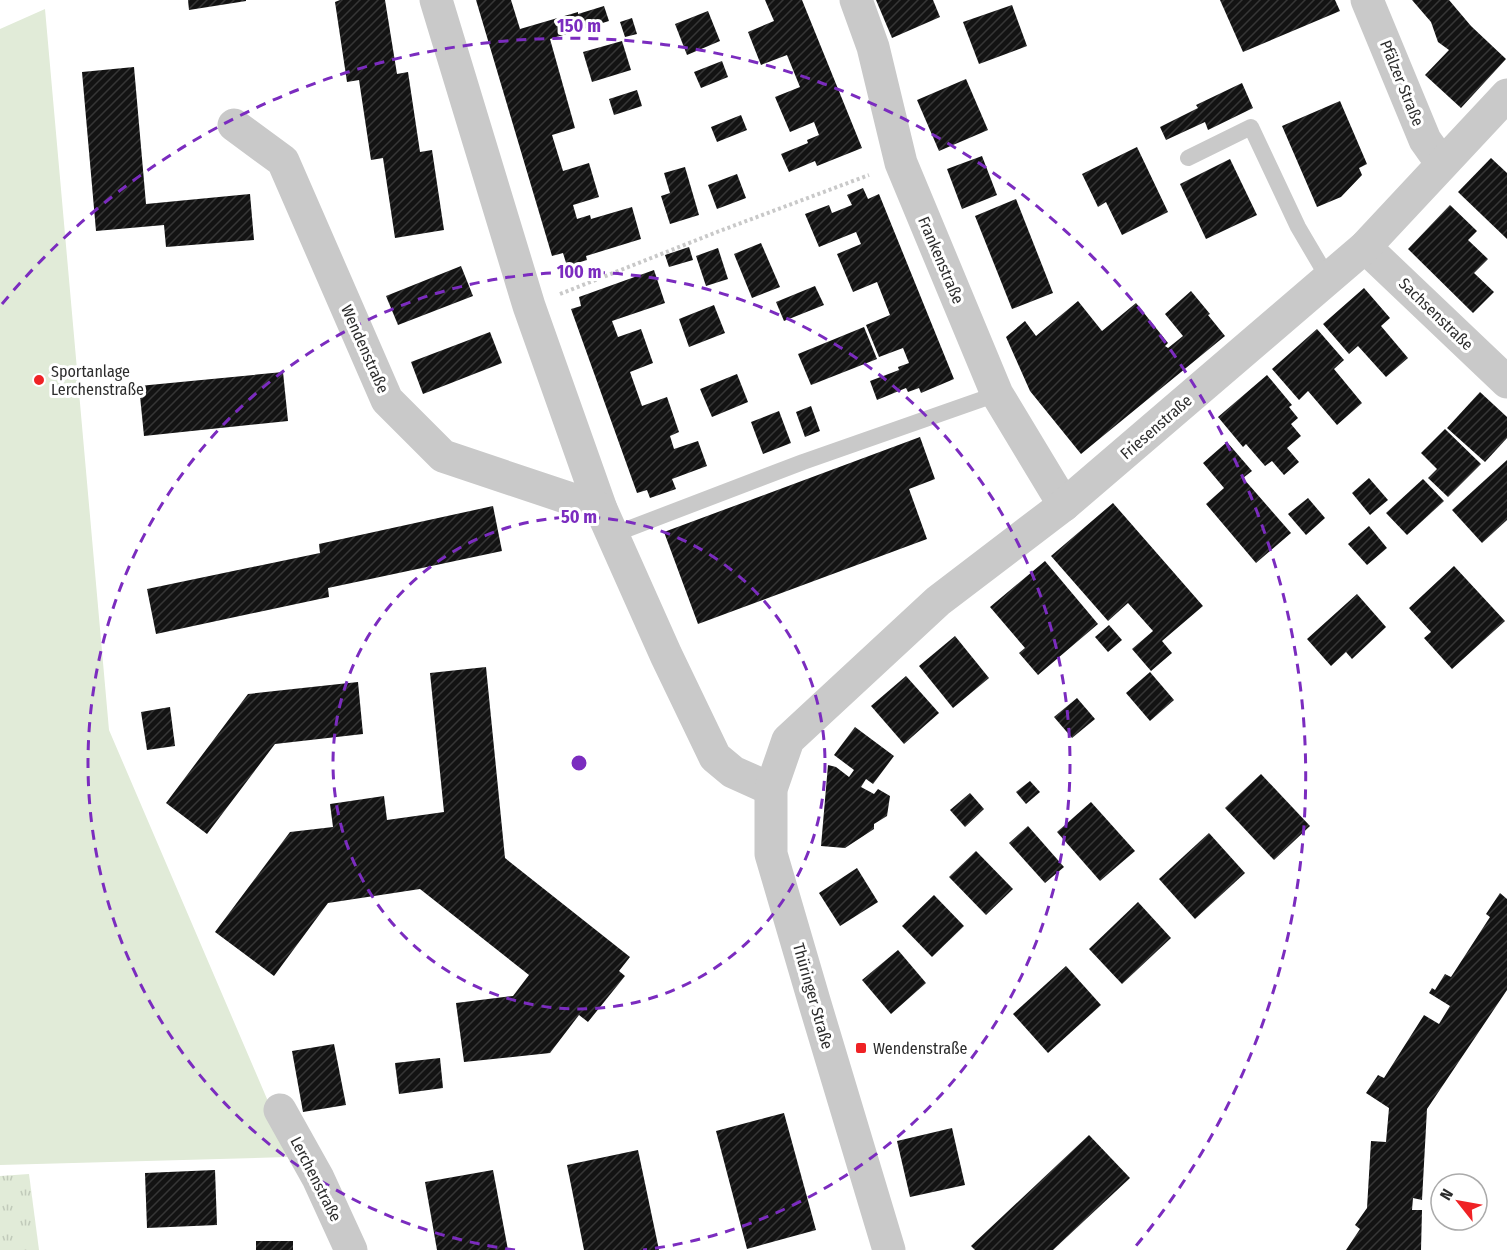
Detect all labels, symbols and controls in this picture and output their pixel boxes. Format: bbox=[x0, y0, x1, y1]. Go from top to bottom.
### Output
text: 150 m bbox=[557, 15, 601, 37]
street label: Pfälzer Straße bbox=[1376, 37, 1428, 129]
street label: Frankenstraße bbox=[914, 214, 968, 307]
text: 100 m bbox=[557, 261, 601, 283]
street label: Sachsenstraße bbox=[1395, 274, 1477, 354]
street label: Wendenstraße bbox=[337, 302, 393, 396]
place label: Sportanlage Lerchenstraße bbox=[51, 362, 144, 399]
marker: Sportanlage Lerchenstraße bbox=[32, 373, 46, 387]
street label: Friesenstraße bbox=[1116, 391, 1196, 463]
text: 50 m bbox=[561, 506, 597, 528]
centre of rings bbox=[569, 753, 589, 773]
street label: Thüringer Straße bbox=[789, 941, 837, 1051]
place label: Wendenstraße bbox=[873, 1039, 968, 1058]
marker: Wendenstraße bbox=[854, 1041, 868, 1055]
street label: Lerchenstraße bbox=[286, 1133, 346, 1225]
north arrow bbox=[1429, 1172, 1489, 1232]
text: N bbox=[1436, 1186, 1457, 1204]

